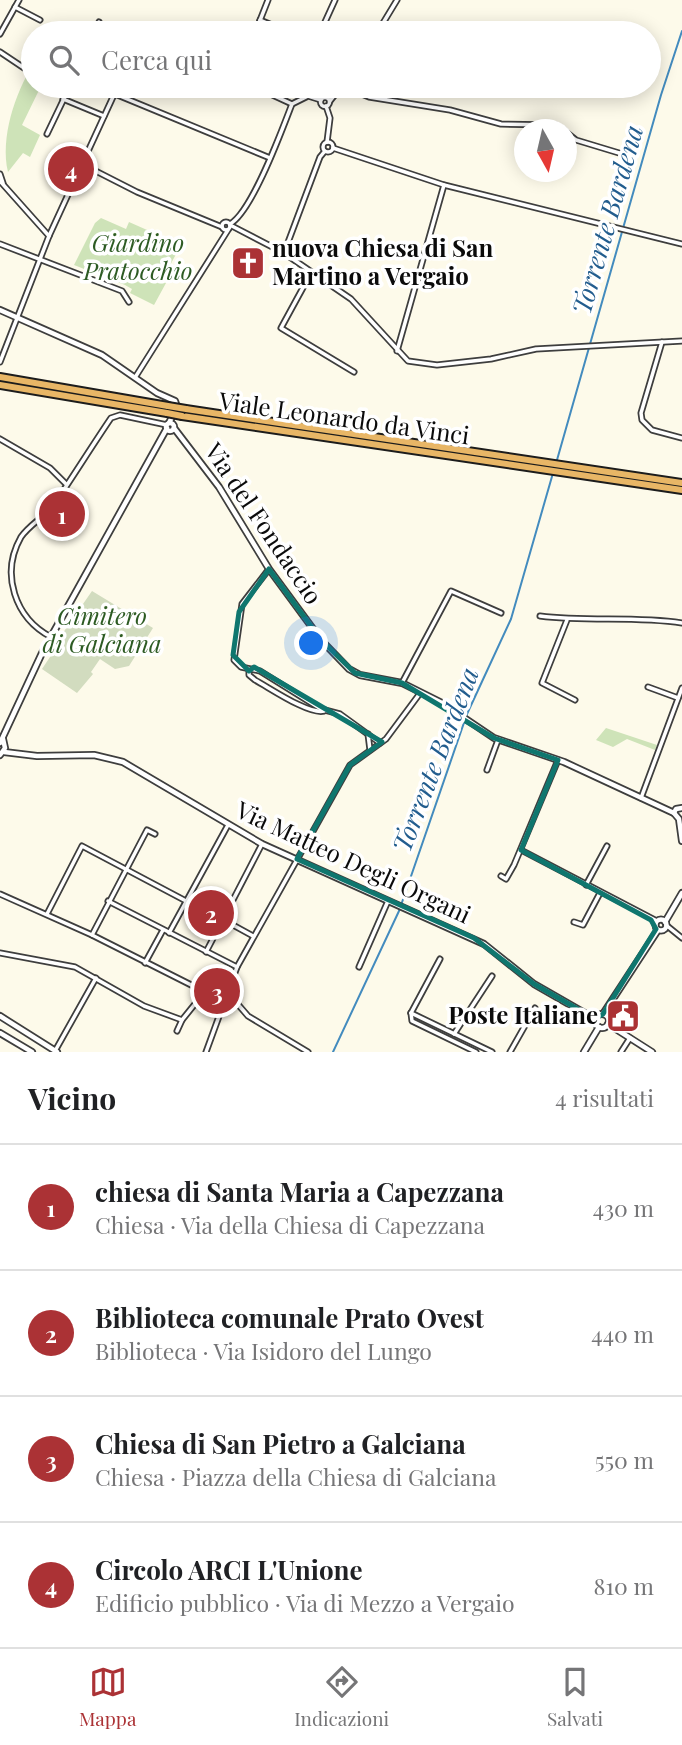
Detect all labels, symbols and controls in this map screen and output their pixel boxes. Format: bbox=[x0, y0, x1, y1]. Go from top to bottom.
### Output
search box bbox=[21, 21, 661, 98]
icon: search bbox=[45, 41, 83, 79]
text: Cerca qui bbox=[101, 42, 212, 77]
north arrow bbox=[514, 119, 577, 182]
water label: Torrente Bardena bbox=[563, 121, 650, 318]
pin: 4 bbox=[48, 143, 94, 195]
park label: Giardino Pratocchio bbox=[83, 226, 192, 286]
place label: nuova Chiesa di San Martino a Vergaio bbox=[272, 231, 493, 291]
church icon: nuova Chiesa di San Martino a Vergaio bbox=[229, 244, 267, 282]
street label: Viale Leonardo da Vinci bbox=[216, 383, 471, 450]
street label: Via del Fondaccio bbox=[198, 435, 330, 610]
pin: 1 bbox=[39, 488, 85, 540]
park label: Cimitero di Galciana bbox=[42, 599, 162, 659]
your location bbox=[294, 626, 328, 660]
water label: Torrente Bardena bbox=[383, 662, 486, 857]
street label: Via Matteo Degli Organi bbox=[230, 792, 476, 930]
pin: 2 bbox=[188, 887, 234, 939]
pin: 3 bbox=[194, 965, 240, 1017]
public building icon: Poste Italiane bbox=[604, 997, 642, 1035]
place label: Poste Italiane bbox=[448, 998, 598, 1030]
text: Vicino bbox=[28, 1078, 116, 1118]
text: 4 risultati bbox=[555, 1082, 654, 1113]
text: chiesa di Santa Maria a Capezzana bbox=[95, 1174, 504, 1209]
text: 1 bbox=[47, 1192, 55, 1223]
text: 430 m bbox=[593, 1192, 654, 1223]
text: Chiesa · Via della Chiesa di Capezzana bbox=[95, 1209, 485, 1240]
text: Biblioteca comunale Prato Ovest bbox=[95, 1300, 484, 1335]
text: 2 bbox=[45, 1318, 57, 1349]
text: 440 m bbox=[591, 1318, 654, 1349]
text: Biblioteca · Via Isidoro del Lungo bbox=[95, 1335, 432, 1366]
text: Chiesa di San Pietro a Galciana bbox=[95, 1426, 466, 1461]
text: 3 bbox=[45, 1444, 57, 1475]
text: 550 m bbox=[595, 1444, 654, 1475]
text: Chiesa · Piazza della Chiesa di Galciana bbox=[95, 1461, 496, 1492]
text: Circolo ARCI L'Unione bbox=[95, 1552, 363, 1587]
text: 4 bbox=[45, 1570, 57, 1601]
text: 810 m bbox=[594, 1570, 654, 1601]
text: Edificio pubblico · Via di Mezzo a Vergaio bbox=[95, 1587, 515, 1618]
tab: Mappa bbox=[79, 1663, 136, 1731]
tab: Indicazioni bbox=[294, 1663, 389, 1731]
tab: Salvati bbox=[547, 1663, 603, 1731]

